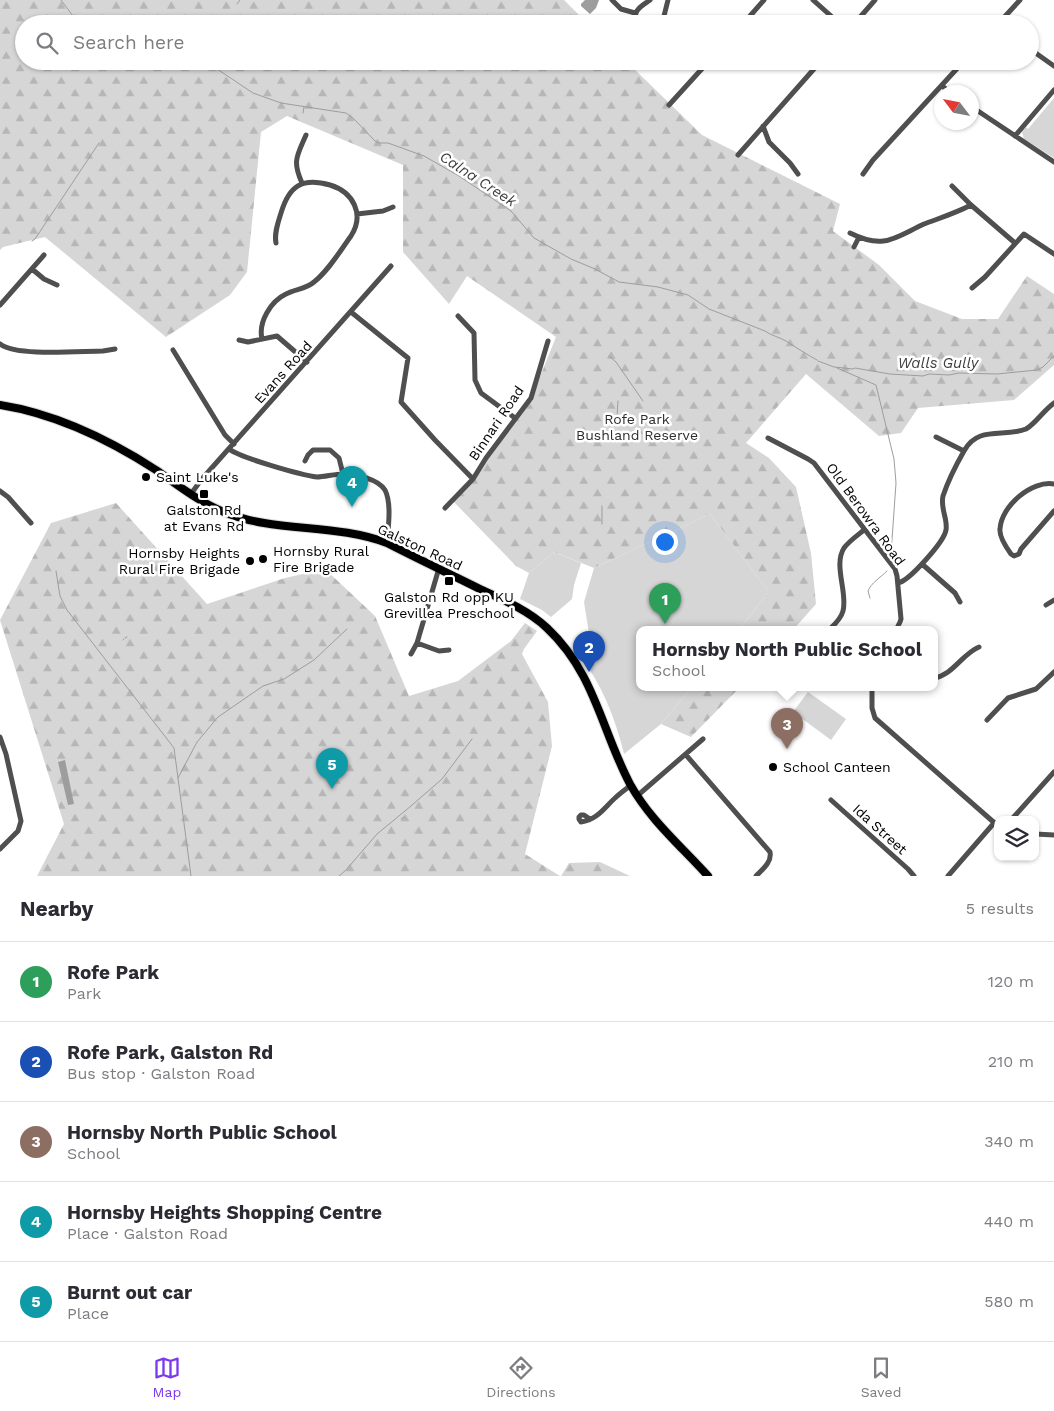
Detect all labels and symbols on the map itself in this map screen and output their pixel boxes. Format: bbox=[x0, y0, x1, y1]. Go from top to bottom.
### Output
north arrow bbox=[934, 85, 979, 130]
water label: Calna Creek bbox=[436, 147, 520, 211]
street label: Evans Road bbox=[251, 337, 315, 407]
water label: Walls Gully bbox=[898, 354, 980, 372]
street label: Binnari Road bbox=[465, 383, 527, 463]
park label: Rofe Park Bushland Reserve bbox=[576, 411, 698, 443]
street label: Old Berowra Road bbox=[823, 460, 909, 568]
pin: 4 bbox=[336, 466, 368, 507]
place label: Saint Luke's bbox=[156, 469, 239, 485]
marker: Saint Luke's bbox=[140, 471, 152, 483]
marker: Galston Rd at Evans Rd bbox=[198, 488, 210, 500]
place label: Galston Rd at Evans Rd bbox=[164, 502, 244, 534]
street label: Galston Road bbox=[375, 520, 465, 574]
your location bbox=[652, 529, 678, 555]
place label: Hornsby Rural Fire Brigade bbox=[273, 543, 370, 575]
place label: Hornsby Heights Rural Fire Brigade bbox=[119, 545, 240, 577]
marker: Hornsby Rural Fire Brigade bbox=[257, 553, 269, 565]
marker: Hornsby Heights Rural Fire Brigade bbox=[244, 555, 256, 567]
marker: Galston Rd opp KU Grevillea Preschool bbox=[443, 575, 455, 587]
pin: 1 bbox=[649, 583, 681, 624]
place label: Galston Rd opp KU Grevillea Preschool bbox=[384, 589, 515, 621]
pin: 2 bbox=[573, 631, 605, 672]
pin: 3 bbox=[771, 708, 803, 749]
pin: 5 bbox=[316, 748, 348, 789]
place label: School Canteen bbox=[783, 759, 891, 775]
marker: School Canteen bbox=[767, 761, 779, 773]
street label: Ida Street bbox=[850, 801, 910, 858]

